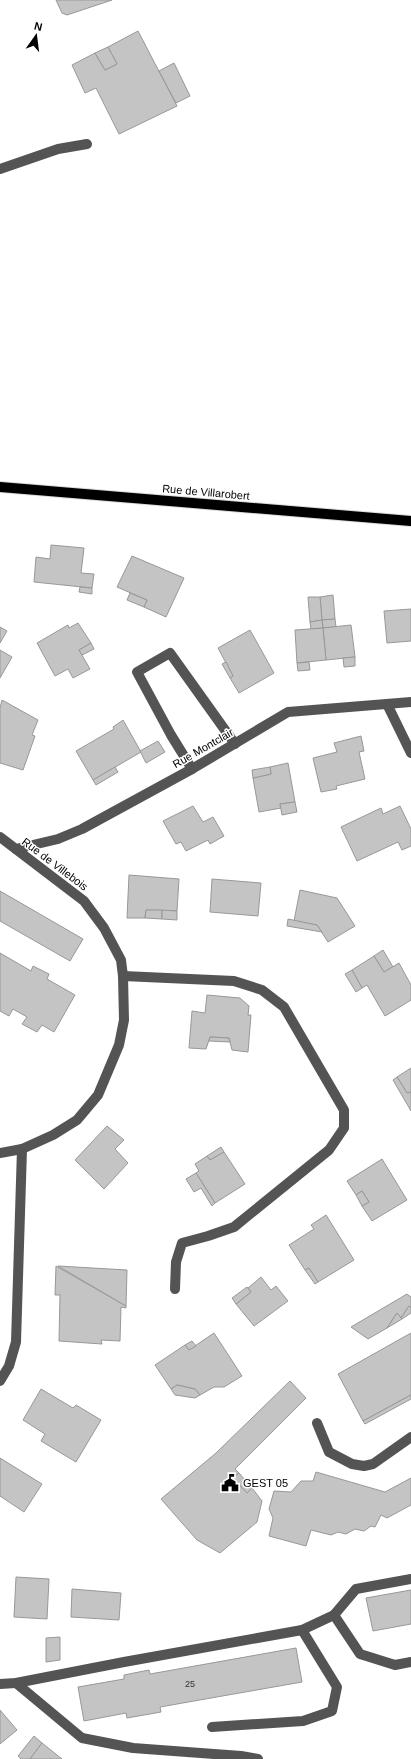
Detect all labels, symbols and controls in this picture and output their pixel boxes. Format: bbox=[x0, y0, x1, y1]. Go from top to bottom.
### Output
north arrow bbox=[16, 16, 56, 56]
text: N bbox=[33, 20, 44, 33]
street label: Rue de Villarobert bbox=[162, 482, 250, 502]
street label: Rue Montclair bbox=[171, 726, 236, 770]
street label: Rue de Villebois bbox=[20, 835, 91, 893]
public building icon: GEST 05 bbox=[220, 1473, 240, 1493]
place label: GEST 05 bbox=[243, 1477, 288, 1489]
house number: 25 bbox=[185, 1679, 195, 1689]

